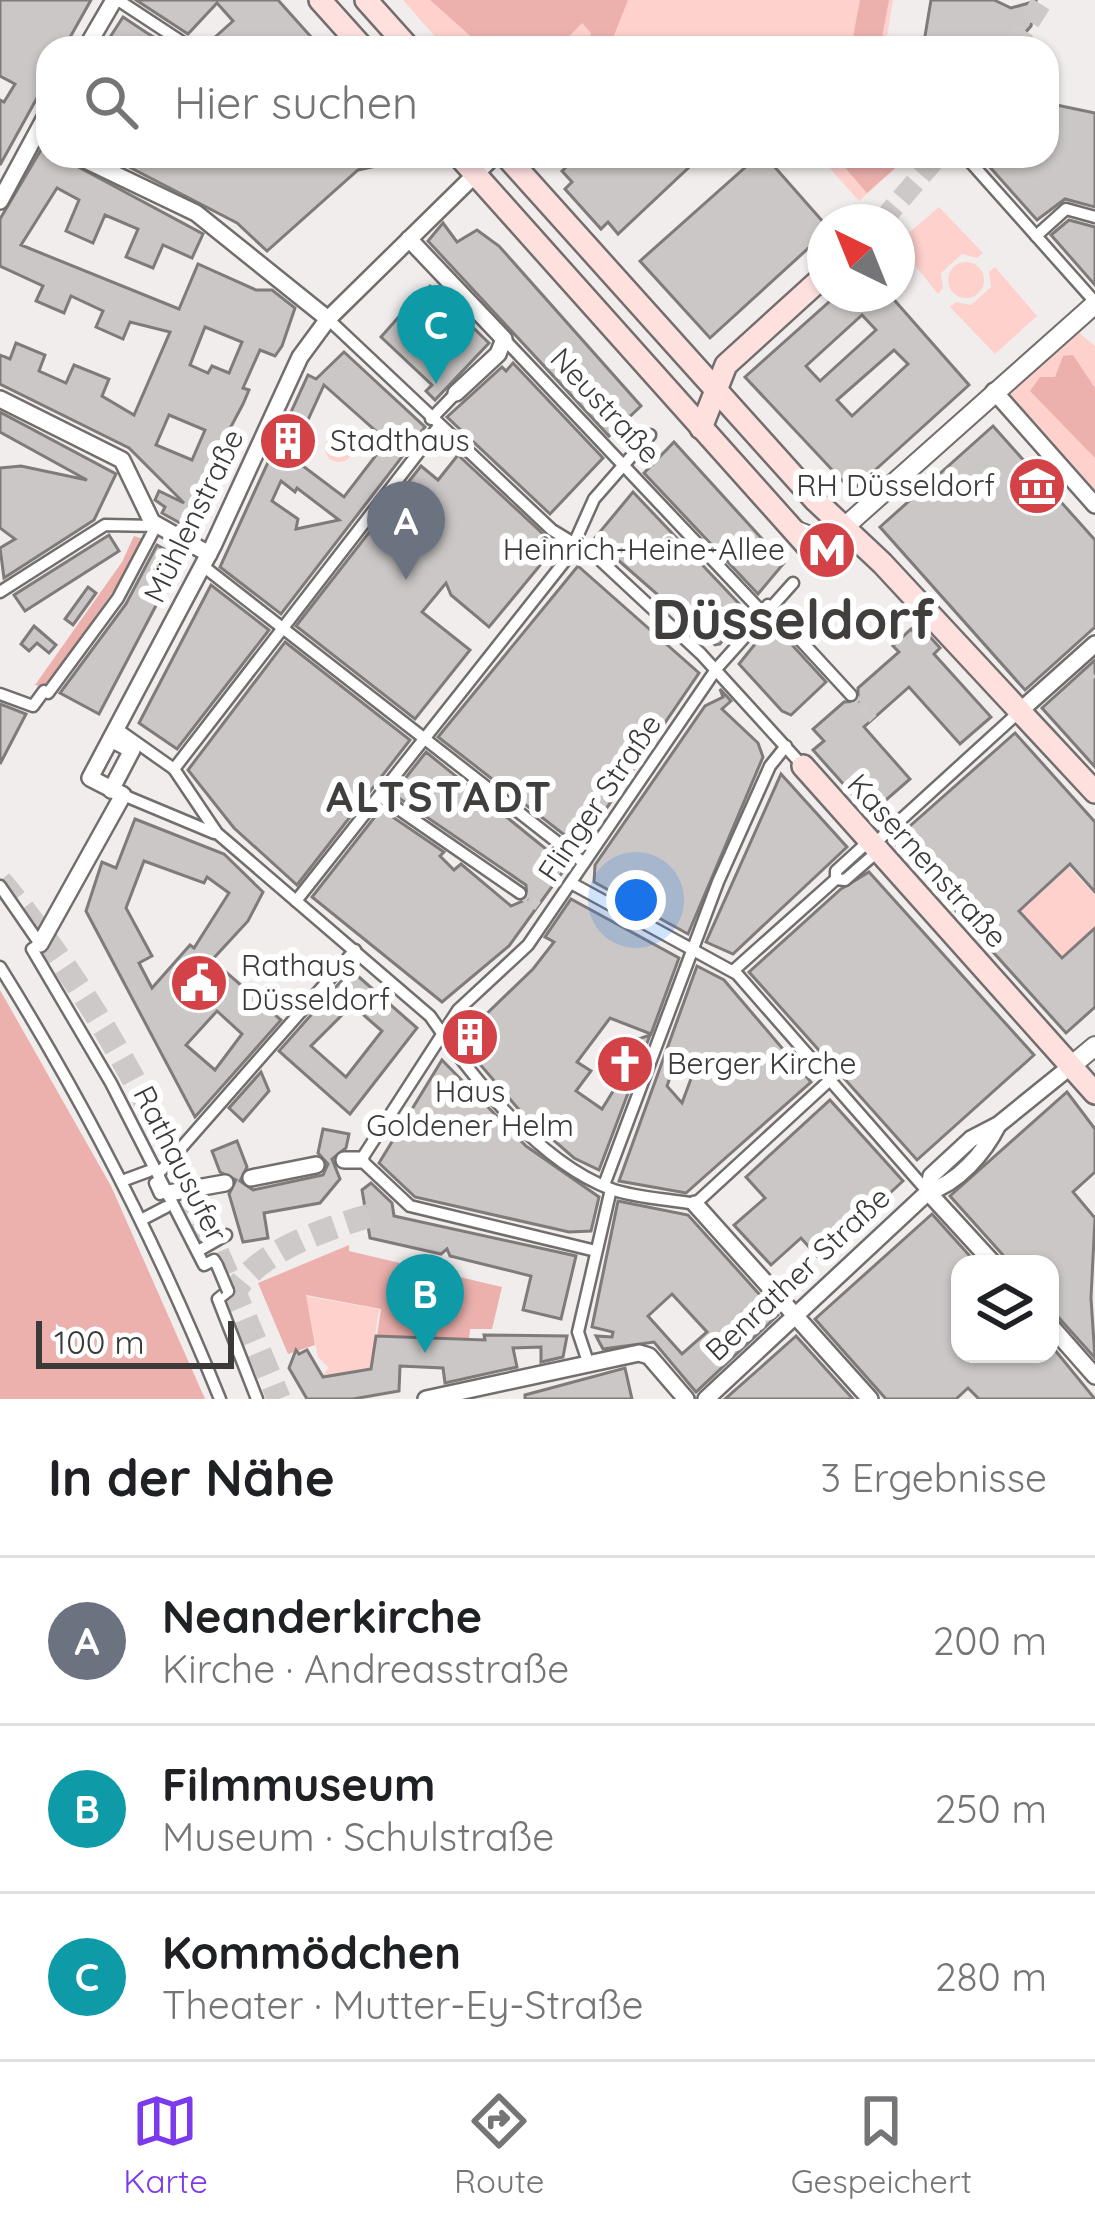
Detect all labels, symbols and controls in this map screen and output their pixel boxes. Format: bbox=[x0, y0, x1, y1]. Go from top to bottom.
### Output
search box bbox=[36, 36, 1059, 168]
icon: search bbox=[78, 69, 144, 135]
text: Hier suchen bbox=[174, 74, 418, 130]
north arrow bbox=[807, 204, 915, 312]
pin: C bbox=[397, 285, 475, 384]
street label: Neustraße bbox=[543, 339, 669, 471]
building icon: Stadthaus bbox=[257, 410, 319, 472]
place label: Stadthaus bbox=[330, 421, 470, 459]
street label: Mühlenstraße bbox=[135, 422, 252, 609]
museum icon: RH Düsseldorf bbox=[1006, 455, 1068, 517]
place label: RH Düsseldorf bbox=[796, 466, 995, 504]
pin: A bbox=[367, 481, 445, 580]
metro station icon: Heinrich-Heine-Allee bbox=[796, 519, 858, 581]
place label: Heinrich-Heine-Allee bbox=[503, 530, 785, 568]
district label: Düsseldorf bbox=[652, 585, 935, 653]
street label: Flinger Straße bbox=[529, 706, 669, 888]
street label: Kasernenstraße bbox=[840, 765, 1016, 955]
district label: ALTSTADT bbox=[326, 770, 554, 823]
your location bbox=[606, 870, 666, 930]
place label: Rathaus Düsseldorf bbox=[241, 946, 390, 1018]
public building icon: Rathaus Düsseldorf bbox=[168, 952, 230, 1014]
building icon: Haus Goldener Helm bbox=[439, 1006, 501, 1068]
church icon: Berger Kirche bbox=[594, 1033, 656, 1095]
place label: Berger Kirche bbox=[667, 1044, 856, 1082]
place label: Haus Goldener Helm bbox=[366, 1072, 574, 1144]
street label: Rathausufer bbox=[125, 1079, 237, 1248]
street label: Benrather Straße bbox=[697, 1178, 898, 1369]
pin: B bbox=[386, 1254, 464, 1353]
map controls bbox=[951, 1255, 1059, 1363]
button: layers bbox=[951, 1255, 1059, 1363]
scale bar bbox=[36, 1315, 234, 1368]
text: 100 m bbox=[54, 1321, 145, 1362]
text: In der Nähe bbox=[48, 1445, 335, 1509]
text: 3 Ergebnisse bbox=[821, 1453, 1047, 1502]
text: Neanderkirche bbox=[162, 1588, 482, 1644]
text: A bbox=[75, 1616, 99, 1665]
text: 200 m bbox=[933, 1616, 1047, 1665]
text: Kirche · Andreasstraße bbox=[162, 1644, 569, 1693]
text: Filmmuseum bbox=[162, 1756, 436, 1812]
text: B bbox=[74, 1784, 100, 1833]
text: 250 m bbox=[935, 1784, 1047, 1833]
text: Museum · Schulstraße bbox=[162, 1812, 554, 1861]
text: Kommödchen bbox=[162, 1924, 461, 1980]
text: C bbox=[75, 1952, 99, 2001]
text: 280 m bbox=[935, 1952, 1047, 2001]
text: Theater · Mutter-Ey-Straße bbox=[162, 1980, 644, 2029]
tab: Karte bbox=[123, 2088, 208, 2201]
tab: Route bbox=[454, 2088, 544, 2201]
tab: Gespeichert bbox=[791, 2088, 972, 2201]

